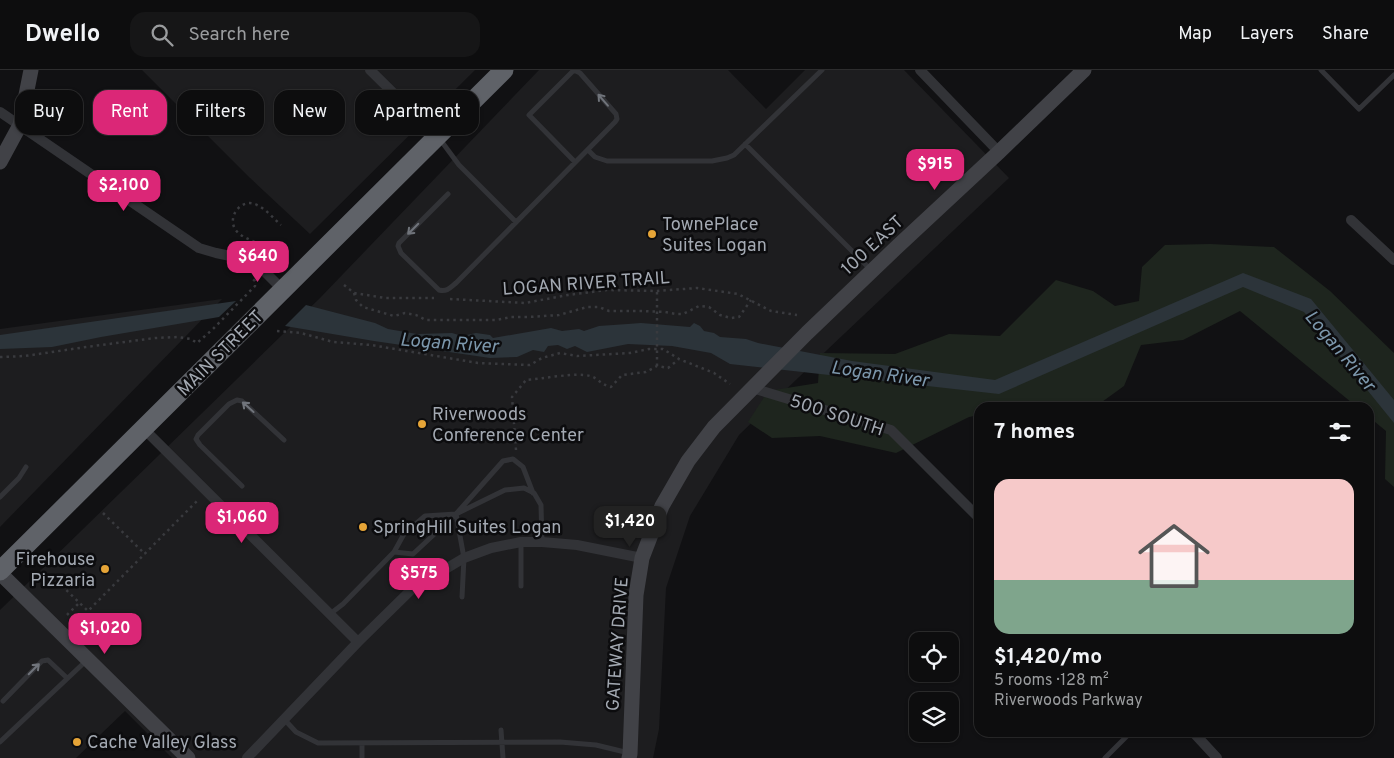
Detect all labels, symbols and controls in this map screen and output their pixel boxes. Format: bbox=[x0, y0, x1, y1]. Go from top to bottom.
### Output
search box bbox=[130, 12, 480, 57]
text: Dwello bbox=[25, 20, 100, 50]
icon: search bbox=[148, 21, 176, 49]
text: Search here bbox=[188, 23, 290, 47]
text: Map bbox=[1178, 23, 1212, 46]
text: Layers bbox=[1240, 23, 1294, 46]
text: Share bbox=[1322, 23, 1369, 46]
chip: Buy bbox=[15, 90, 83, 135]
chip: Rent bbox=[93, 90, 167, 135]
chip: Filters bbox=[177, 90, 264, 135]
chip: New bbox=[274, 90, 345, 135]
chip: Apartment bbox=[355, 90, 479, 135]
one-way arrow bbox=[598, 93, 609, 106]
pin: $915 bbox=[905, 148, 965, 191]
text: $915 bbox=[917, 155, 953, 175]
pin: $2,100 bbox=[83, 170, 165, 212]
text: $2,100 bbox=[99, 176, 149, 196]
street label: 100 EAST bbox=[837, 211, 909, 281]
place label: TownePlace Suites Logan bbox=[662, 214, 767, 258]
one-way arrow bbox=[407, 222, 419, 235]
marker: TownePlace Suites Logan bbox=[646, 228, 658, 240]
pin: $640 bbox=[228, 240, 288, 283]
text: $640 bbox=[238, 247, 278, 267]
street label: LOGAN RIVER TRAIL bbox=[502, 267, 670, 302]
street label: MAIN STREET bbox=[173, 306, 269, 402]
water label: Logan River bbox=[1299, 306, 1381, 398]
water label: Logan River bbox=[399, 329, 501, 360]
water label: Logan River bbox=[829, 356, 932, 394]
street label: 500 SOUTH bbox=[787, 390, 887, 442]
one-way arrow bbox=[242, 401, 255, 413]
place label: Riverwoods Conference Center bbox=[432, 404, 584, 448]
marker: Riverwoods Conference Center bbox=[416, 418, 428, 430]
icon: filters bbox=[1326, 418, 1354, 446]
text: 7 homes bbox=[994, 419, 1075, 446]
pin: $1,060 bbox=[201, 502, 283, 544]
pin: $1,420 bbox=[589, 506, 671, 548]
text: $1,060 bbox=[216, 508, 268, 528]
icon: home bbox=[1129, 511, 1219, 601]
text: $1,420 bbox=[605, 512, 655, 532]
place label: SpringHill Suites Logan bbox=[373, 517, 562, 540]
marker: SpringHill Suites Logan bbox=[357, 521, 369, 533]
place label: Firehouse Pizzaria bbox=[16, 549, 95, 593]
pin: $575 bbox=[389, 558, 449, 600]
marker: Firehouse Pizzaria bbox=[99, 563, 111, 575]
text: $575 bbox=[400, 564, 438, 584]
street label: GATEWAY DRIVE bbox=[602, 576, 635, 712]
pin: $1,020 bbox=[64, 612, 146, 655]
text: $1,020 bbox=[79, 619, 131, 639]
map controls bbox=[909, 632, 959, 742]
button: locate bbox=[909, 632, 959, 682]
text: $1,420/mo bbox=[994, 644, 1102, 671]
one-way arrow bbox=[28, 663, 40, 675]
text: 5 rooms · 128 m² bbox=[994, 671, 1109, 691]
text: Riverwoods Parkway bbox=[994, 691, 1143, 711]
button: layers bbox=[909, 692, 959, 742]
place label: Cache Valley Glass bbox=[87, 732, 237, 755]
marker: Cache Valley Glass bbox=[71, 736, 83, 748]

